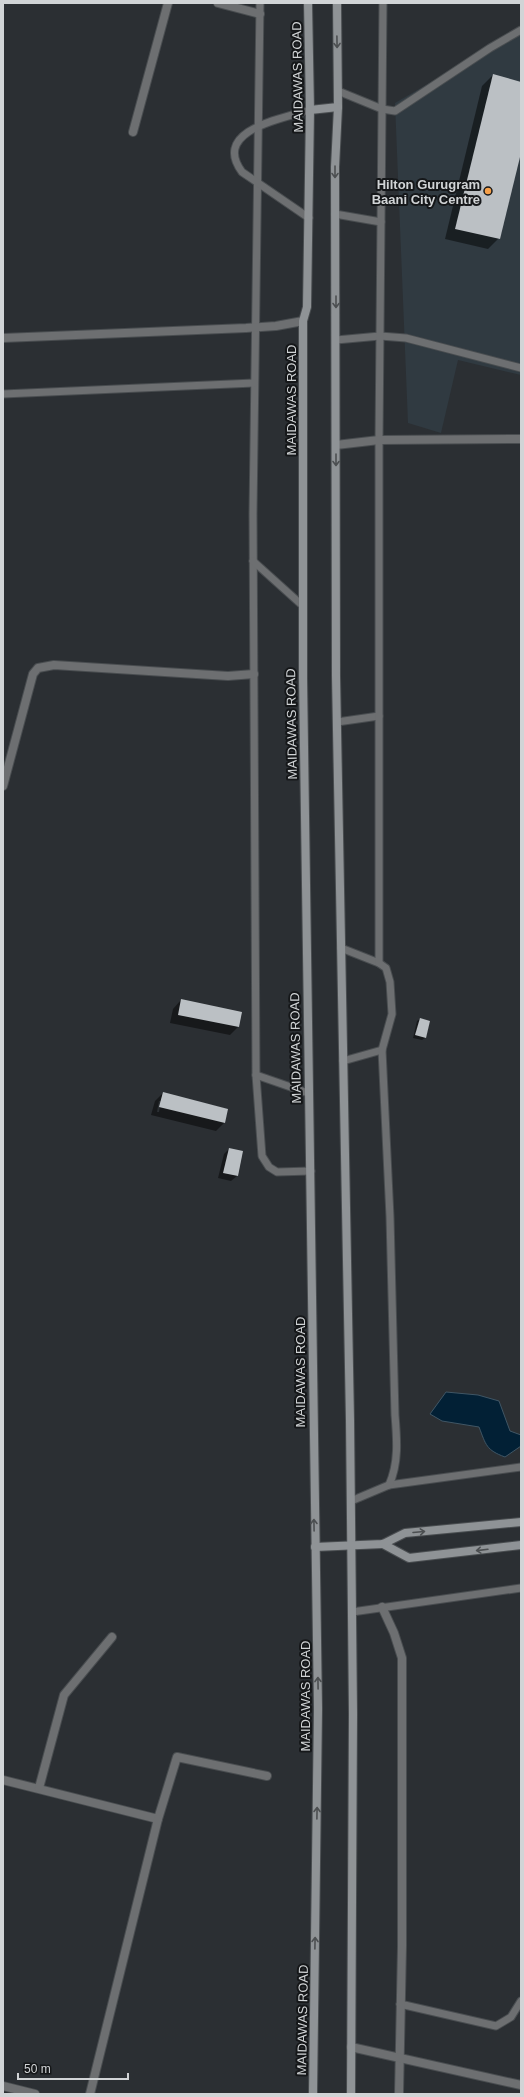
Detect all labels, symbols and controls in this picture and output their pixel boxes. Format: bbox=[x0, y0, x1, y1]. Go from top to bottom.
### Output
street label: MAIDAWAS ROAD bbox=[289, 21, 306, 133]
one-way arrow bbox=[333, 35, 341, 48]
one-way arrow bbox=[331, 165, 339, 178]
place label: Hilton Gurugram Baani City Centre bbox=[372, 177, 480, 207]
marker: Hilton Gurugram Baani City Centre bbox=[483, 186, 493, 196]
one-way arrow bbox=[332, 295, 340, 308]
street label: MAIDAWAS ROAD bbox=[284, 345, 299, 456]
one-way arrow bbox=[332, 453, 340, 466]
street label: MAIDAWAS ROAD bbox=[283, 668, 300, 780]
street label: MAIDAWAS ROAD bbox=[287, 992, 304, 1104]
street label: MAIDAWAS ROAD bbox=[293, 1317, 308, 1428]
one-way arrow bbox=[310, 1519, 318, 1532]
one-way arrow bbox=[412, 1529, 425, 1536]
one-way arrow bbox=[476, 1546, 489, 1554]
street label: MAIDAWAS ROAD bbox=[298, 1641, 313, 1752]
one-way arrow bbox=[314, 1677, 321, 1690]
one-way arrow bbox=[313, 1807, 321, 1820]
one-way arrow bbox=[311, 1937, 319, 1950]
street label: MAIDAWAS ROAD bbox=[294, 1964, 311, 2076]
scale bar bbox=[18, 2055, 128, 2081]
text: 50 m bbox=[24, 2062, 51, 2076]

